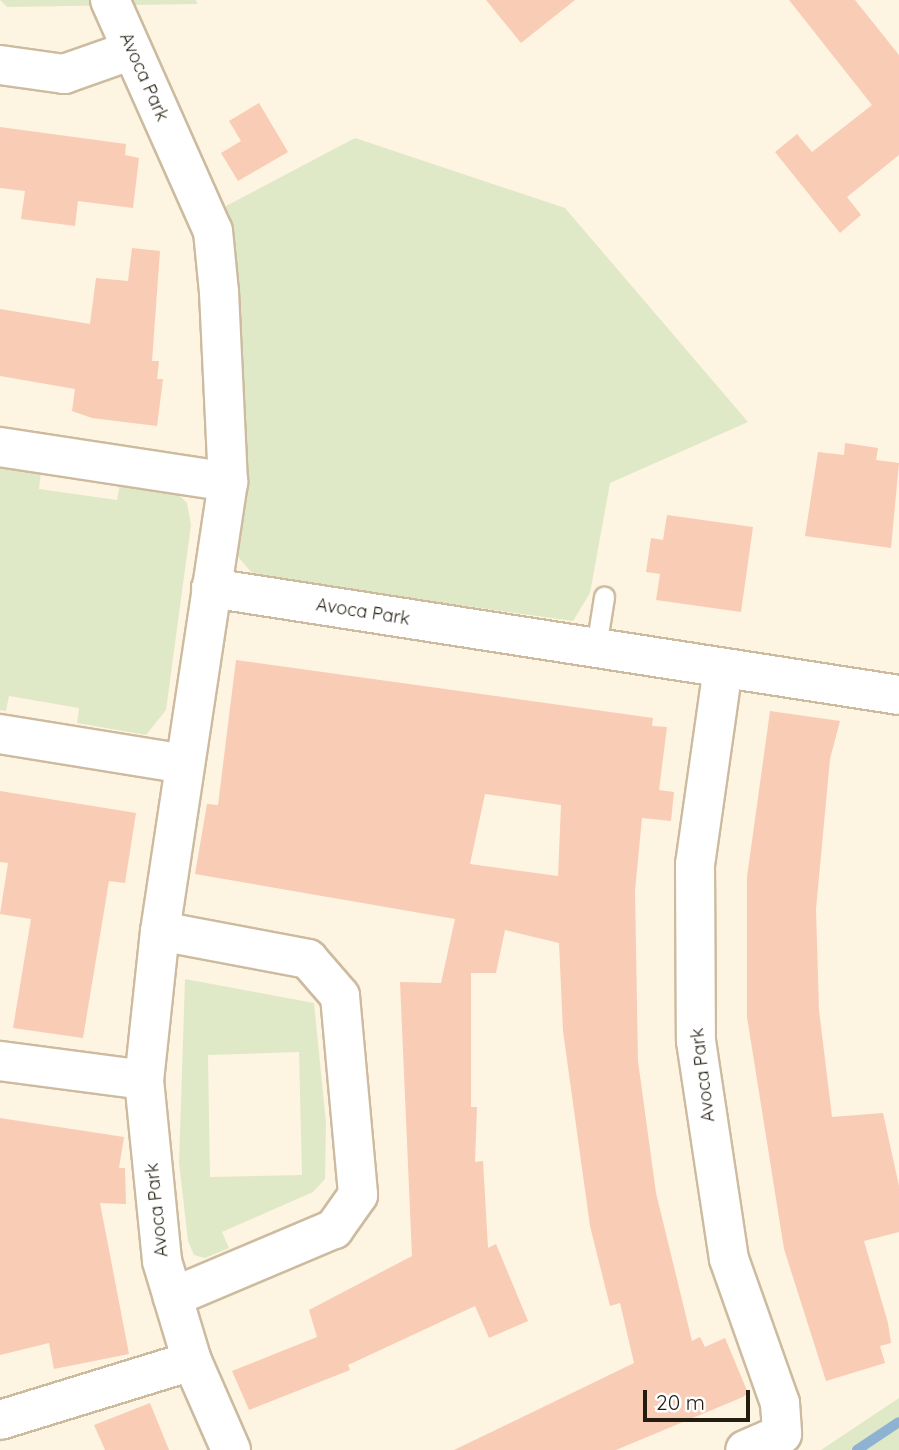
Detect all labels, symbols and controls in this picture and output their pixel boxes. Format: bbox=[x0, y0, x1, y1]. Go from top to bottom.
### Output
street label: Avoca Park bbox=[115, 29, 173, 125]
street label: Avoca Park bbox=[315, 594, 411, 630]
street label: Avoca Park bbox=[687, 1027, 719, 1123]
street label: Avoca Park bbox=[141, 1162, 173, 1258]
scale bar bbox=[647, 1376, 754, 1420]
text: 20 m bbox=[656, 1389, 705, 1415]

